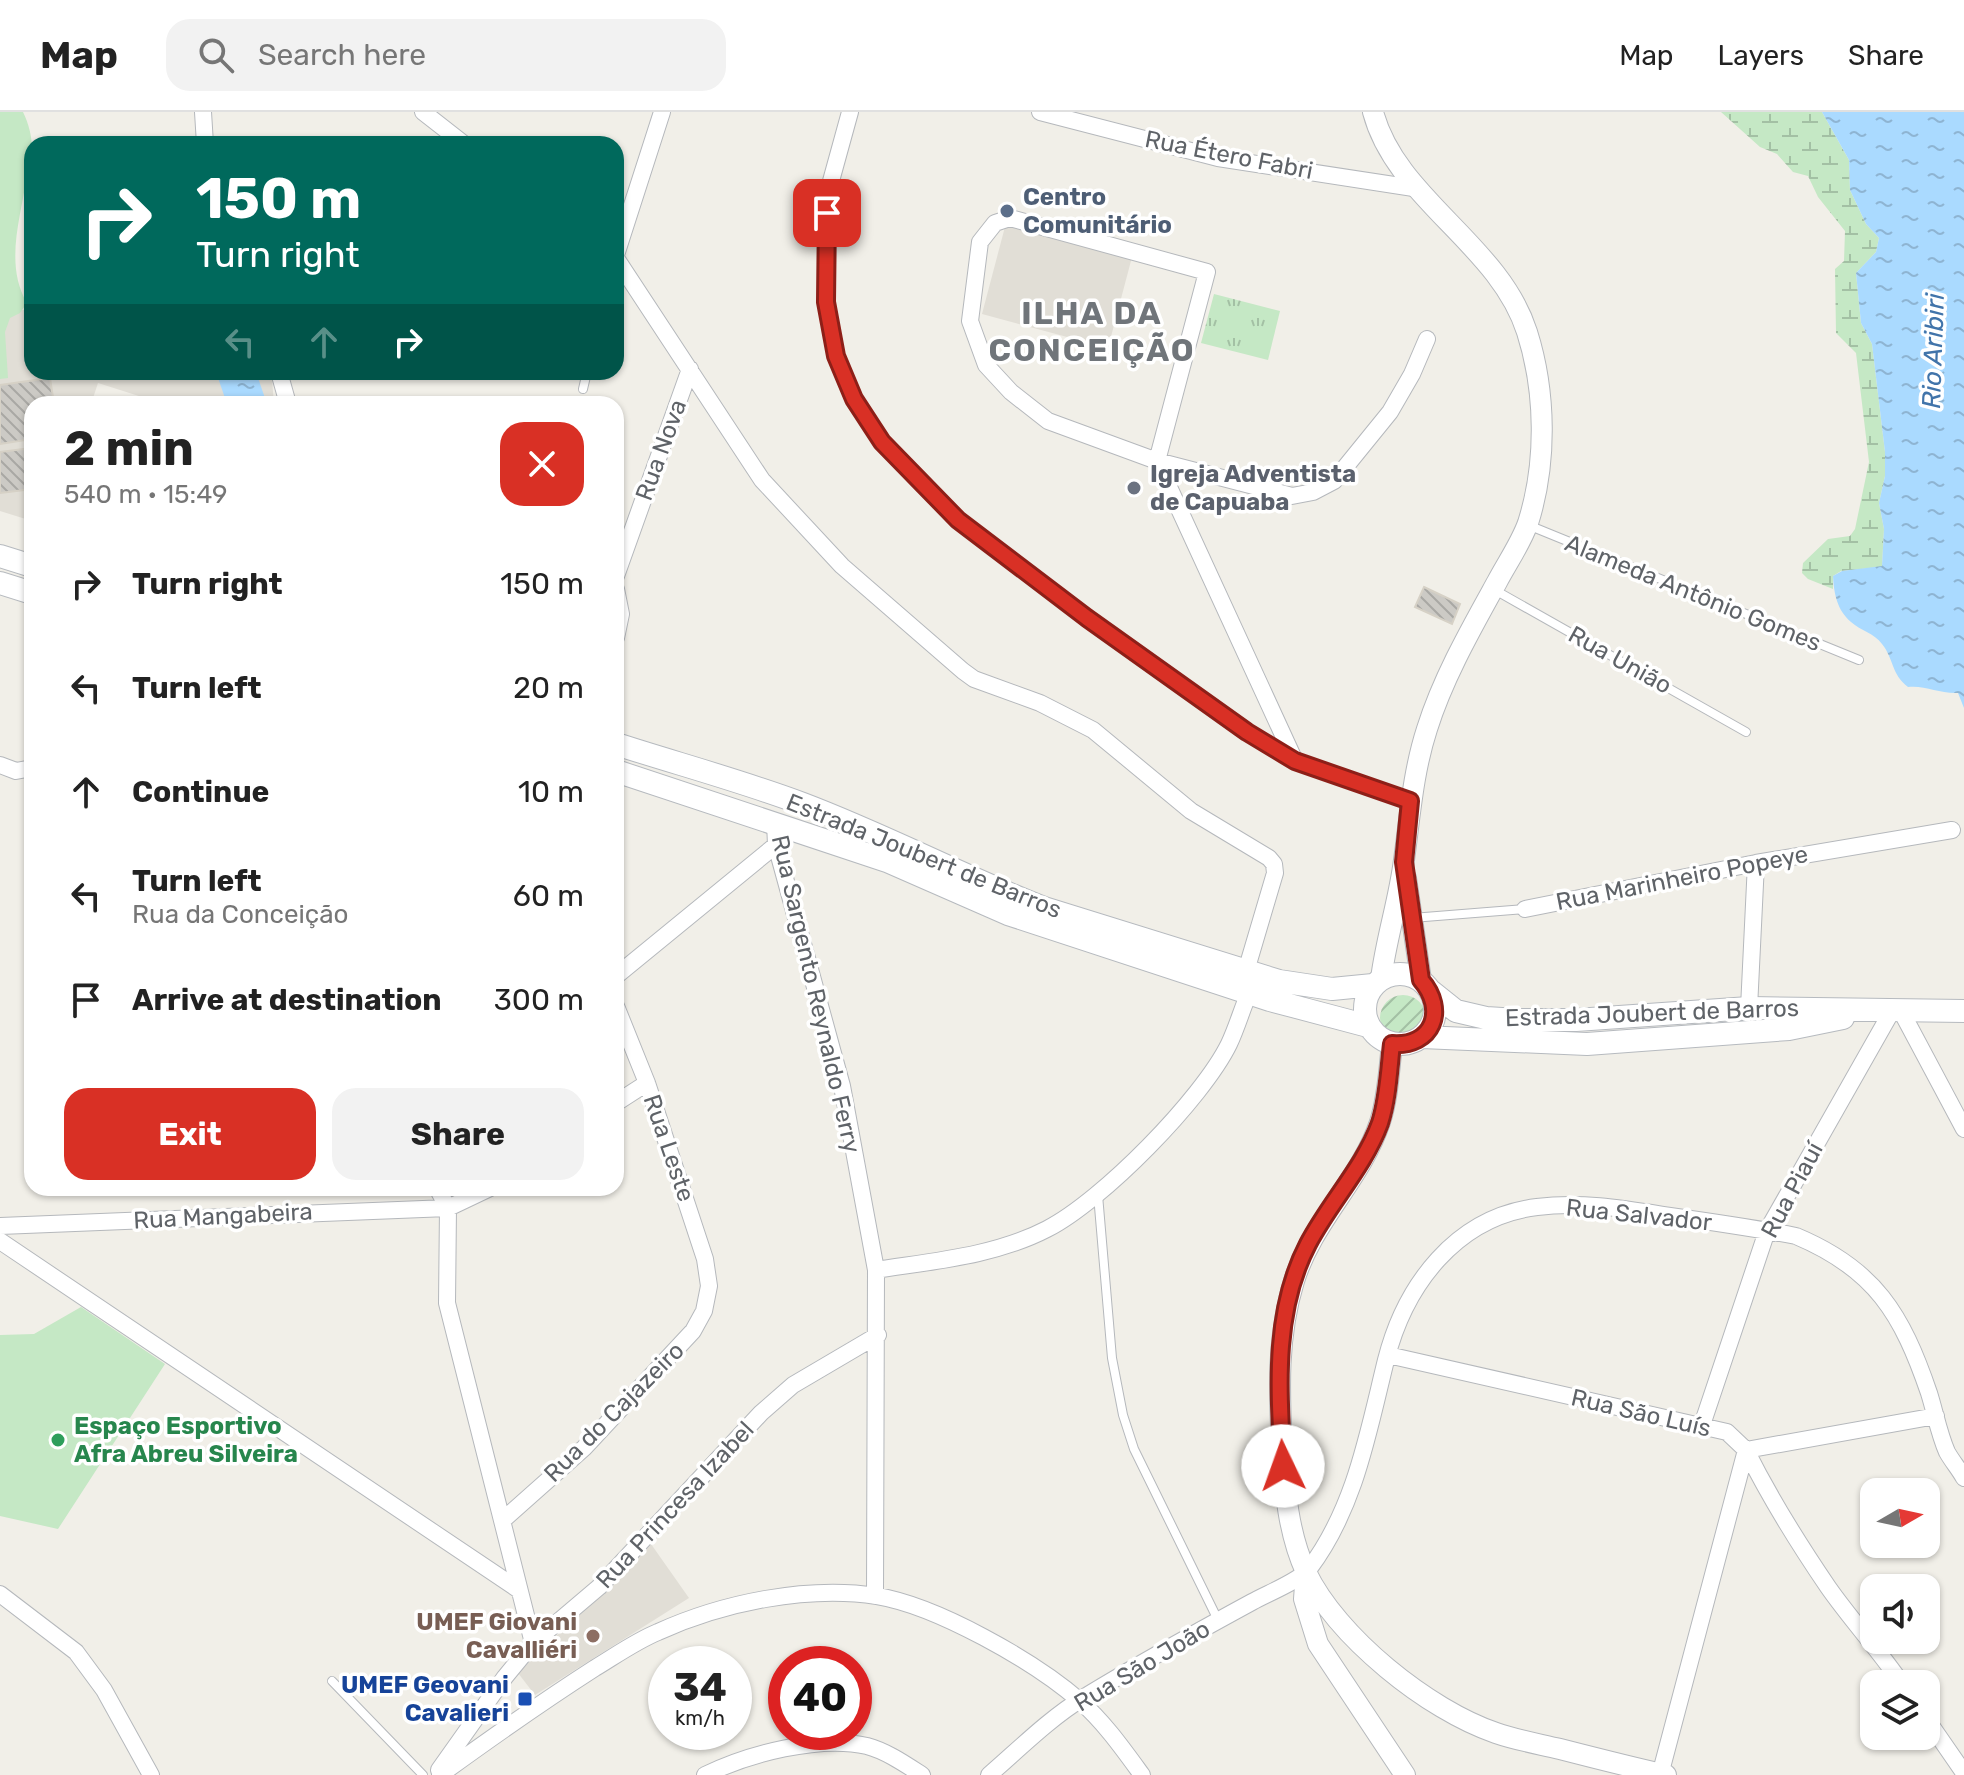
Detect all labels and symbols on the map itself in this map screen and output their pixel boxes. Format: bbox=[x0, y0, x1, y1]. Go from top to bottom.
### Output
street label: Rua Étero Fabri bbox=[1143, 125, 1315, 185]
pin bbox=[793, 179, 861, 247]
place label: Centro Comunitário bbox=[1023, 183, 1172, 239]
marker: Centro Comunitário bbox=[998, 202, 1016, 220]
water label: Rio Aribiri bbox=[1916, 292, 1951, 409]
district label: ILHA DA CONCEIÇÃO bbox=[989, 294, 1195, 369]
street label: Rua Nova bbox=[630, 396, 692, 504]
place label: Igreja Adventista de Capuaba bbox=[1150, 460, 1356, 516]
marker: Igreja Adventista de Capuaba bbox=[1125, 479, 1143, 497]
street label: Alameda Antônio Gomes bbox=[1561, 529, 1825, 657]
street label: Rua União bbox=[1564, 620, 1676, 700]
street label: Estrada Joubert de Barros bbox=[782, 788, 1066, 924]
street label: Rua Sargento Reynaldo Ferry bbox=[766, 832, 866, 1156]
street label: Rua Marinheiro Popeye bbox=[1554, 840, 1810, 916]
street label: Estrada Joubert de Barros bbox=[1505, 994, 1799, 1032]
street label: Rua Leste bbox=[638, 1091, 700, 1205]
street label: Rua Piauí bbox=[1755, 1136, 1829, 1242]
street label: Rua Salvador bbox=[1565, 1193, 1713, 1237]
street label: Rua Mangabeira bbox=[133, 1197, 313, 1235]
street label: Rua do Cajazeiro bbox=[538, 1336, 690, 1488]
street label: Rua São Luís bbox=[1568, 1383, 1714, 1443]
place label: Espaço Esportivo Afra Abreu Silveira bbox=[74, 1412, 298, 1468]
street label: Rua Princesa Izabel bbox=[590, 1416, 760, 1594]
position arrow bbox=[1241, 1424, 1325, 1508]
marker: Espaço Esportivo Afra Abreu Silveira bbox=[49, 1431, 67, 1449]
north arrow bbox=[1860, 1478, 1940, 1558]
place label: UMEF Giovani Cavalliéri bbox=[416, 1608, 577, 1664]
street label: Rua São João bbox=[1069, 1615, 1215, 1717]
marker: UMEF Giovani Cavalliéri bbox=[584, 1627, 602, 1645]
speed limit sign: 40 bbox=[768, 1646, 872, 1750]
place label: UMEF Geovani Cavalieri bbox=[341, 1671, 509, 1727]
marker: UMEF Geovani Cavalieri bbox=[516, 1690, 534, 1708]

